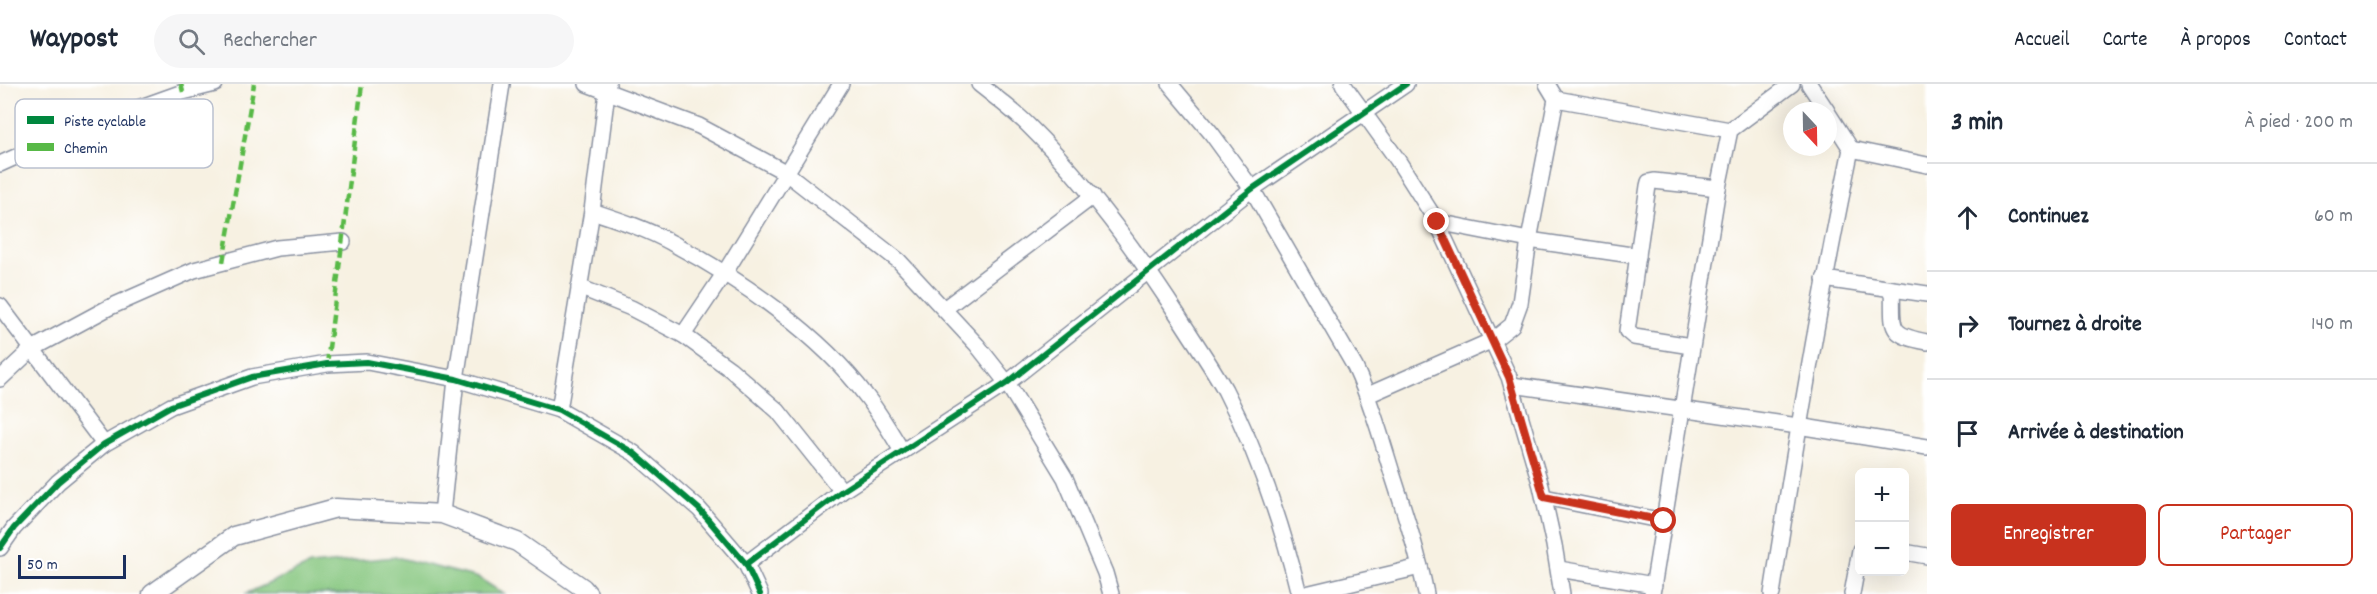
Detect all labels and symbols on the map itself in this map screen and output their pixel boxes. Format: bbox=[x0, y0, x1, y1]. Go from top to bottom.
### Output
legend bbox=[15, 99, 213, 168]
north arrow bbox=[1783, 102, 1837, 156]
text: Piste cyclable bbox=[64, 111, 146, 134]
text: Chemin bbox=[64, 138, 108, 161]
route end bbox=[1423, 208, 1449, 234]
route start bbox=[1650, 507, 1676, 533]
scale bar bbox=[18, 552, 126, 580]

